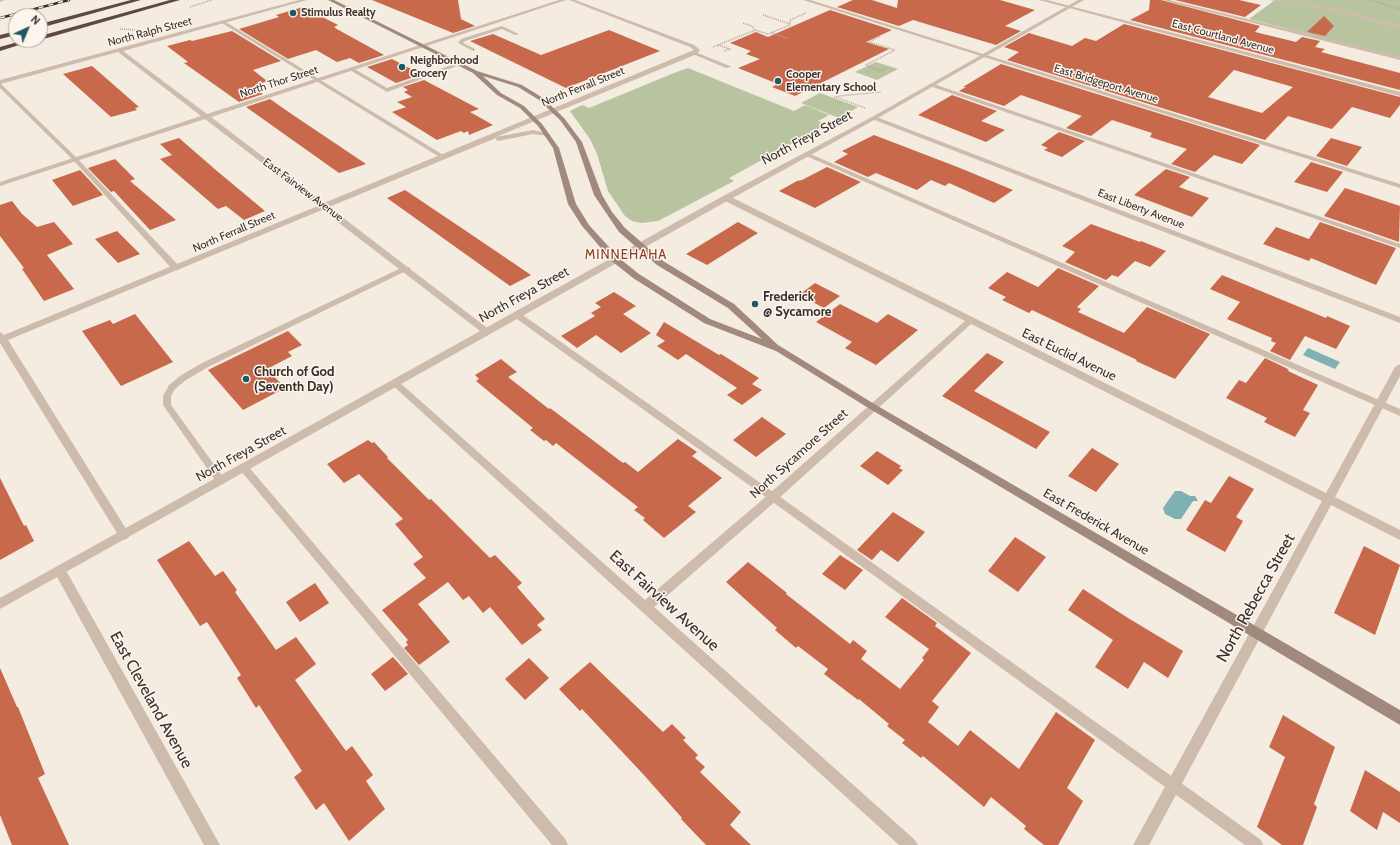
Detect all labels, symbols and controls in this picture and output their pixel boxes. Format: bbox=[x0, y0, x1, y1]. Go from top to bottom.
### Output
place label: Stimulus Realty bbox=[301, 6, 376, 20]
north arrow bbox=[8, 8, 48, 48]
marker: Stimulus Realty bbox=[288, 8, 298, 18]
text: N bbox=[28, 12, 43, 28]
street label: North Ralph Street bbox=[106, 14, 194, 50]
street label: East Courtland Avenue bbox=[1170, 17, 1276, 57]
place label: Neighborhood Grocery bbox=[410, 54, 479, 80]
marker: Neighborhood Grocery bbox=[397, 62, 407, 72]
street label: East Bridgeport Avenue bbox=[1052, 62, 1160, 106]
street label: North Thor Street bbox=[238, 63, 320, 101]
street label: North Ferrall Street bbox=[540, 64, 626, 110]
place label: Cooper Elementary School bbox=[786, 68, 876, 94]
marker: Cooper Elementary School bbox=[773, 76, 783, 86]
street label: North Freya Street bbox=[759, 108, 855, 168]
street label: East Fairview Avenue bbox=[260, 156, 346, 224]
street label: East Liberty Avenue bbox=[1096, 186, 1186, 232]
street label: North Ferrall Street bbox=[191, 209, 277, 255]
district label: MINNEHAHA bbox=[585, 247, 667, 263]
street label: North Freya Street bbox=[476, 264, 572, 326]
place label: Frederick @ Sycamore bbox=[763, 289, 832, 320]
marker: Frederick @ Sycamore bbox=[750, 299, 760, 309]
street label: East Euclid Avenue bbox=[1019, 325, 1119, 385]
place label: Church of God (Seventh Day) bbox=[254, 364, 334, 395]
marker: Church of God (Seventh Day) bbox=[241, 374, 251, 384]
street label: North Sycamore Street bbox=[747, 406, 851, 502]
street label: North Freya Street bbox=[193, 423, 289, 485]
street label: East Frederick Avenue bbox=[1040, 485, 1152, 559]
street label: North Rebecca Street bbox=[1213, 530, 1299, 666]
street label: East Fairview Avenue bbox=[605, 547, 723, 655]
street label: East Cleveland Avenue bbox=[105, 628, 197, 772]

